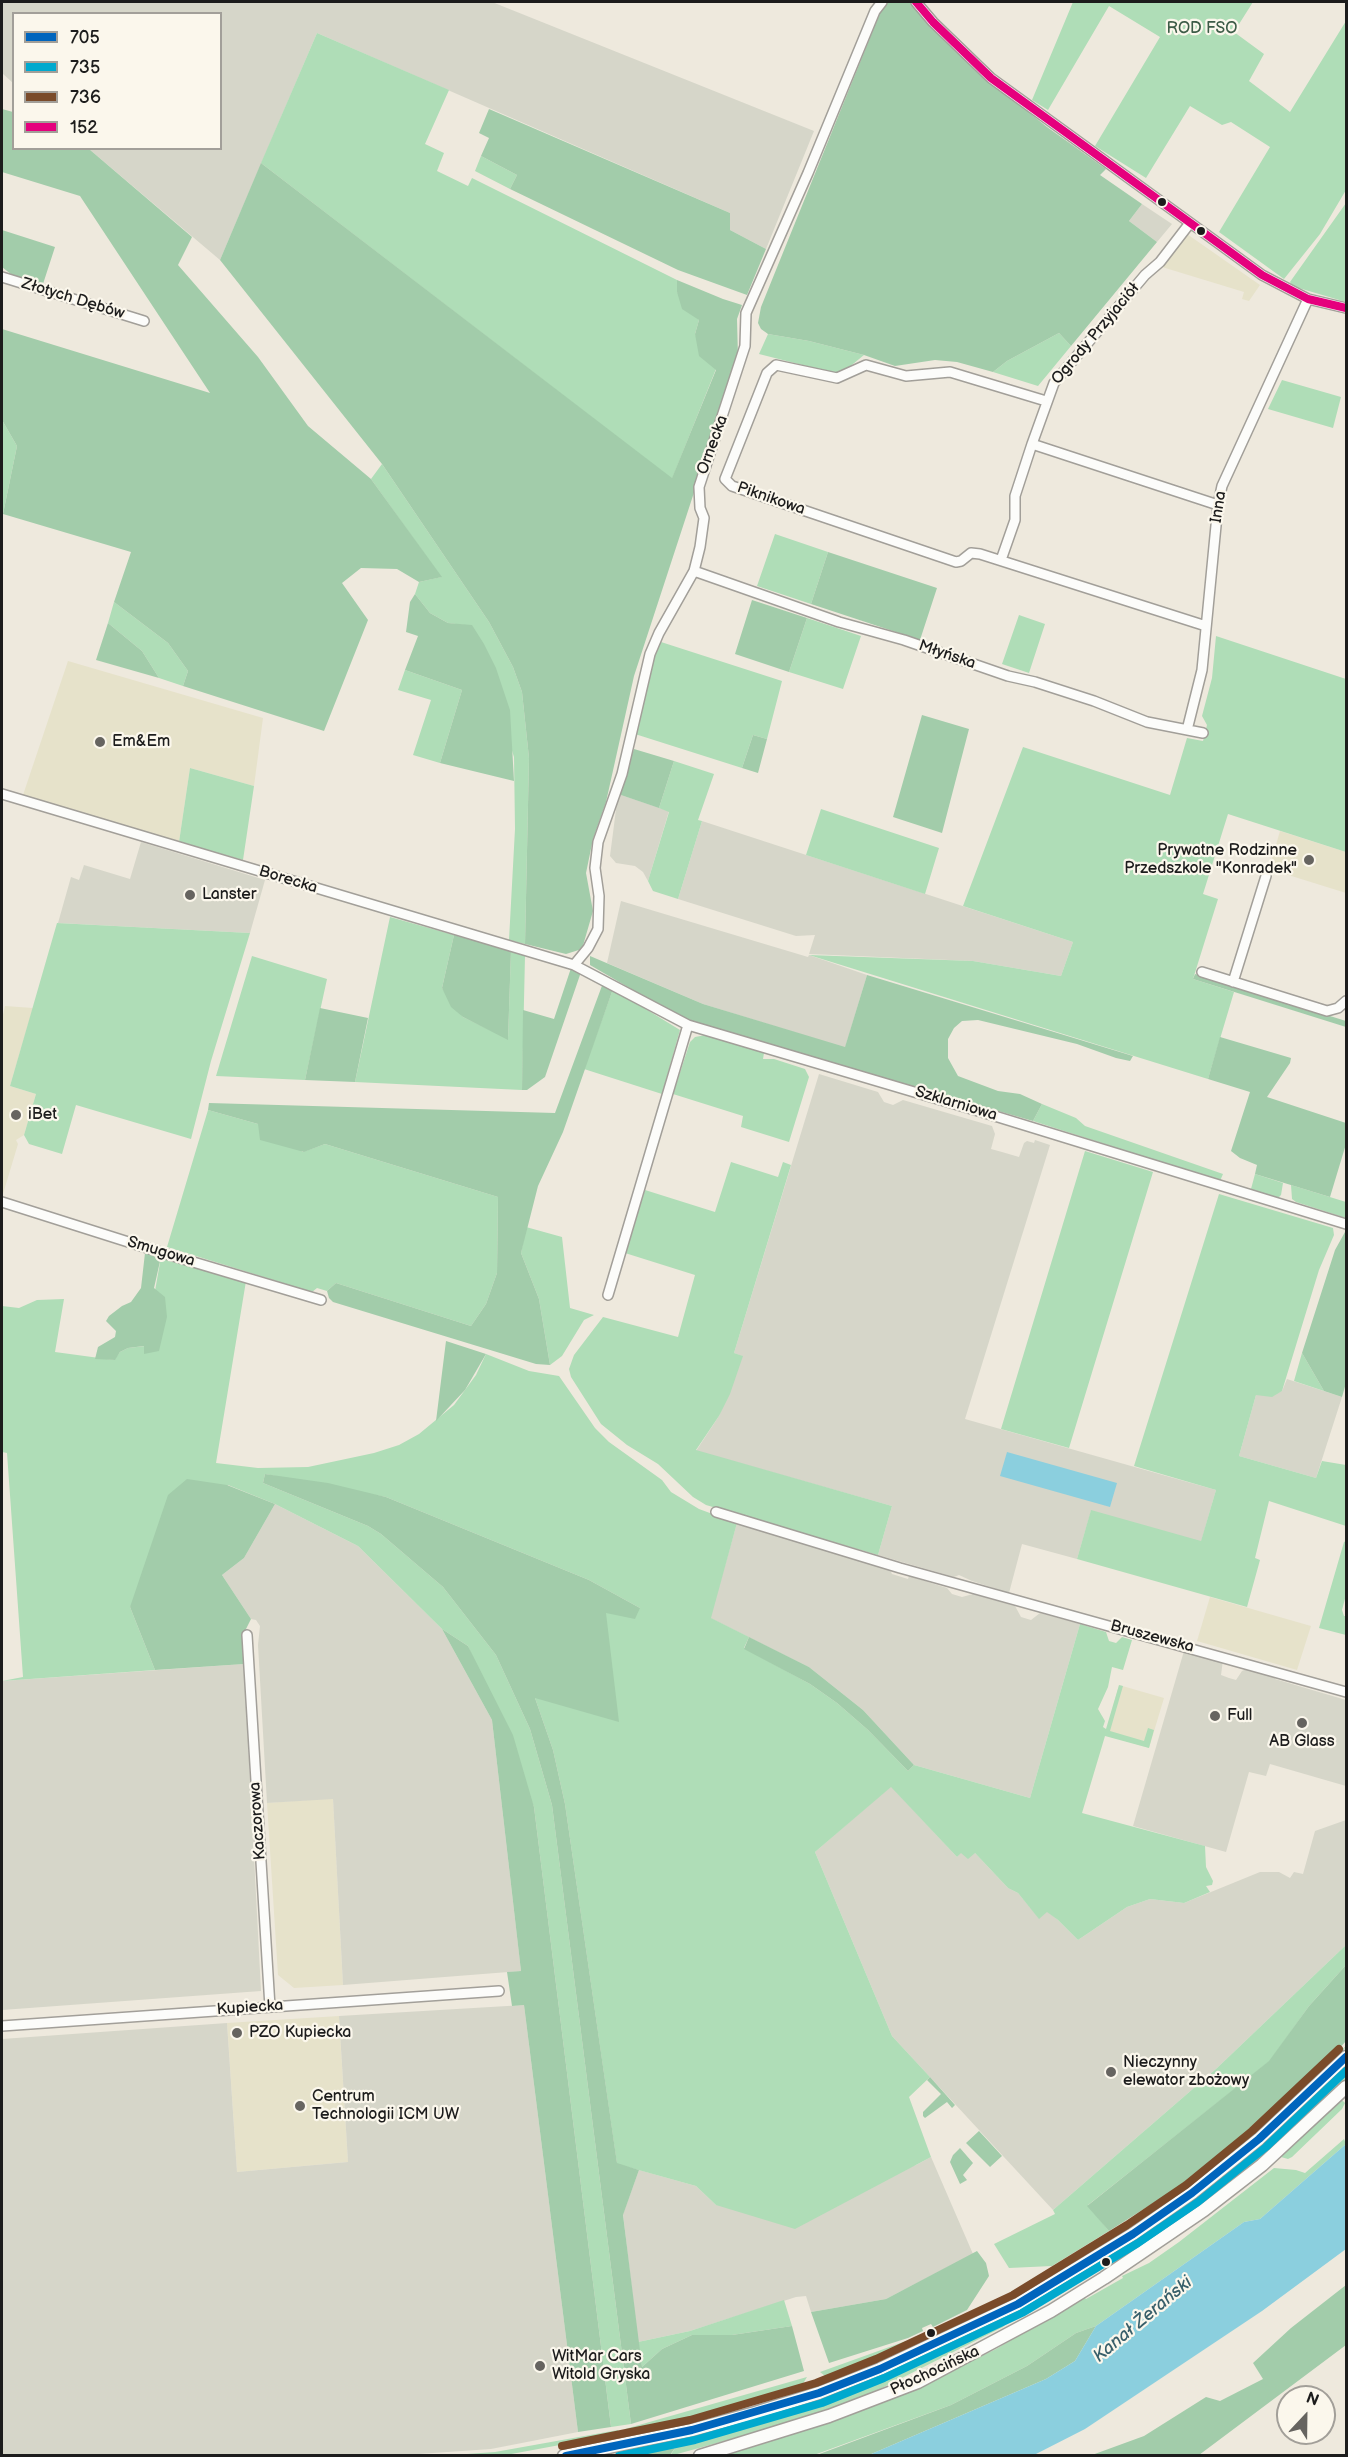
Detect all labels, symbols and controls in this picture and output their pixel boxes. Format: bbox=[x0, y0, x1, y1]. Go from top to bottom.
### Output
legend bbox=[12, 12, 222, 150]
park label: ROD FSO bbox=[1167, 19, 1237, 39]
text: 705 bbox=[70, 27, 100, 48]
text: 735 bbox=[70, 57, 100, 78]
text: 736 bbox=[70, 87, 101, 108]
text: 152 bbox=[70, 117, 98, 138]
unlabelled marker bbox=[1156, 196, 1168, 208]
unlabelled marker bbox=[1195, 225, 1207, 237]
street label: Złotych Dębów bbox=[19, 274, 127, 324]
street label: Ogrody Przyjaciół bbox=[1048, 279, 1144, 389]
street label: Ornecka bbox=[693, 413, 733, 477]
street label: Piknikowa bbox=[734, 478, 808, 520]
street label: Inna bbox=[1207, 490, 1231, 524]
street label: Młyńska bbox=[916, 636, 978, 674]
place label: Em&Em bbox=[112, 732, 170, 752]
marker: Em&Em bbox=[93, 735, 107, 749]
place label: Prywatne Rodzinne Przedszkole "Konradek" bbox=[1124, 841, 1297, 879]
marker: Prywatne Rodzinne Przedszkole "Konradek" bbox=[1302, 853, 1316, 867]
street label: Borecka bbox=[256, 862, 320, 898]
place label: Lanster bbox=[202, 885, 256, 905]
marker: Lanster bbox=[183, 888, 197, 902]
street label: Szklarniowa bbox=[913, 1082, 999, 1126]
place label: iBet bbox=[28, 1105, 57, 1125]
marker: iBet bbox=[9, 1108, 23, 1122]
street label: Smugowa bbox=[125, 1233, 197, 1271]
street label: Bruszewska bbox=[1108, 1617, 1196, 1657]
place label: Full bbox=[1227, 1706, 1252, 1726]
marker: Full bbox=[1208, 1709, 1222, 1723]
marker: AB Glass bbox=[1295, 1716, 1309, 1730]
place label: AB Glass bbox=[1269, 1732, 1335, 1752]
street label: Kaczorowa bbox=[246, 1781, 270, 1861]
street label: Kupiecka bbox=[216, 1996, 284, 2020]
place label: PZO Kupiecka bbox=[249, 2023, 351, 2043]
marker: PZO Kupiecka bbox=[230, 2026, 244, 2040]
place label: Nieczynny elewator zbożowy bbox=[1123, 2053, 1249, 2091]
marker: Nieczynny elewator zbożowy bbox=[1104, 2065, 1118, 2079]
place label: Centrum Technologii ICM UW bbox=[312, 2087, 459, 2125]
marker: Centrum Technologii ICM UW bbox=[293, 2099, 307, 2113]
unlabelled marker bbox=[1100, 2256, 1112, 2268]
water label: Kanał Żerański bbox=[1089, 2272, 1197, 2368]
unlabelled marker bbox=[925, 2327, 937, 2339]
street label: Płochocińska bbox=[887, 2342, 983, 2400]
place label: WitMar Cars Witold Gryska bbox=[552, 2347, 650, 2385]
marker: WitMar Cars Witold Gryska bbox=[533, 2359, 547, 2373]
north arrow bbox=[1276, 2385, 1336, 2445]
text: N bbox=[1303, 2389, 1321, 2411]

